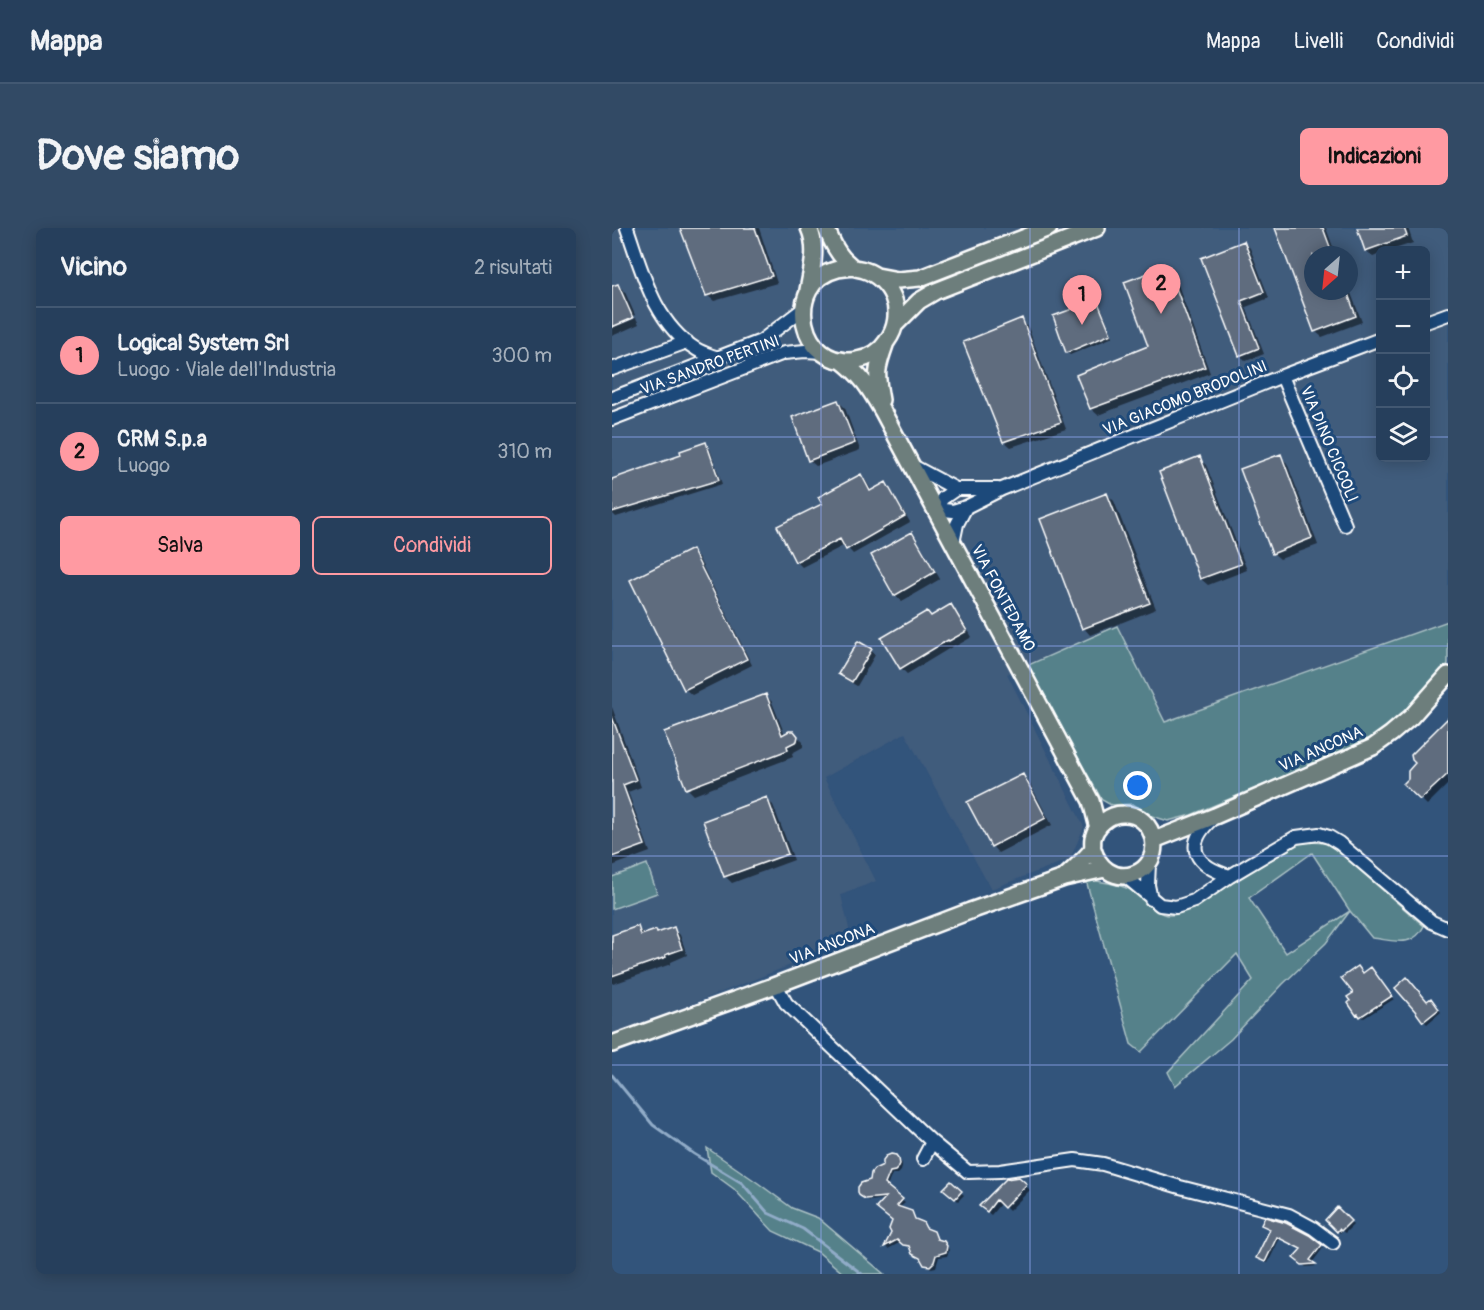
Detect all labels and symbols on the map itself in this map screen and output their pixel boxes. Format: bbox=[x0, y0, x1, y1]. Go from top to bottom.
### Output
north arrow bbox=[1304, 246, 1358, 300]
pin: 2 bbox=[1142, 264, 1180, 314]
pin: 1 bbox=[1062, 276, 1102, 325]
street label: VIA SANDRO PERTINI bbox=[638, 331, 782, 399]
street label: VIA GIACOMO BRODOLINI bbox=[1100, 356, 1270, 440]
street label: VIA DINO CICCOLI bbox=[1296, 383, 1362, 505]
street label: VIA FONTEDAMO bbox=[967, 541, 1039, 655]
street label: VIA ANCONA bbox=[1276, 722, 1366, 776]
your location bbox=[1123, 771, 1152, 800]
street label: VIA ANCONA bbox=[787, 919, 877, 969]

